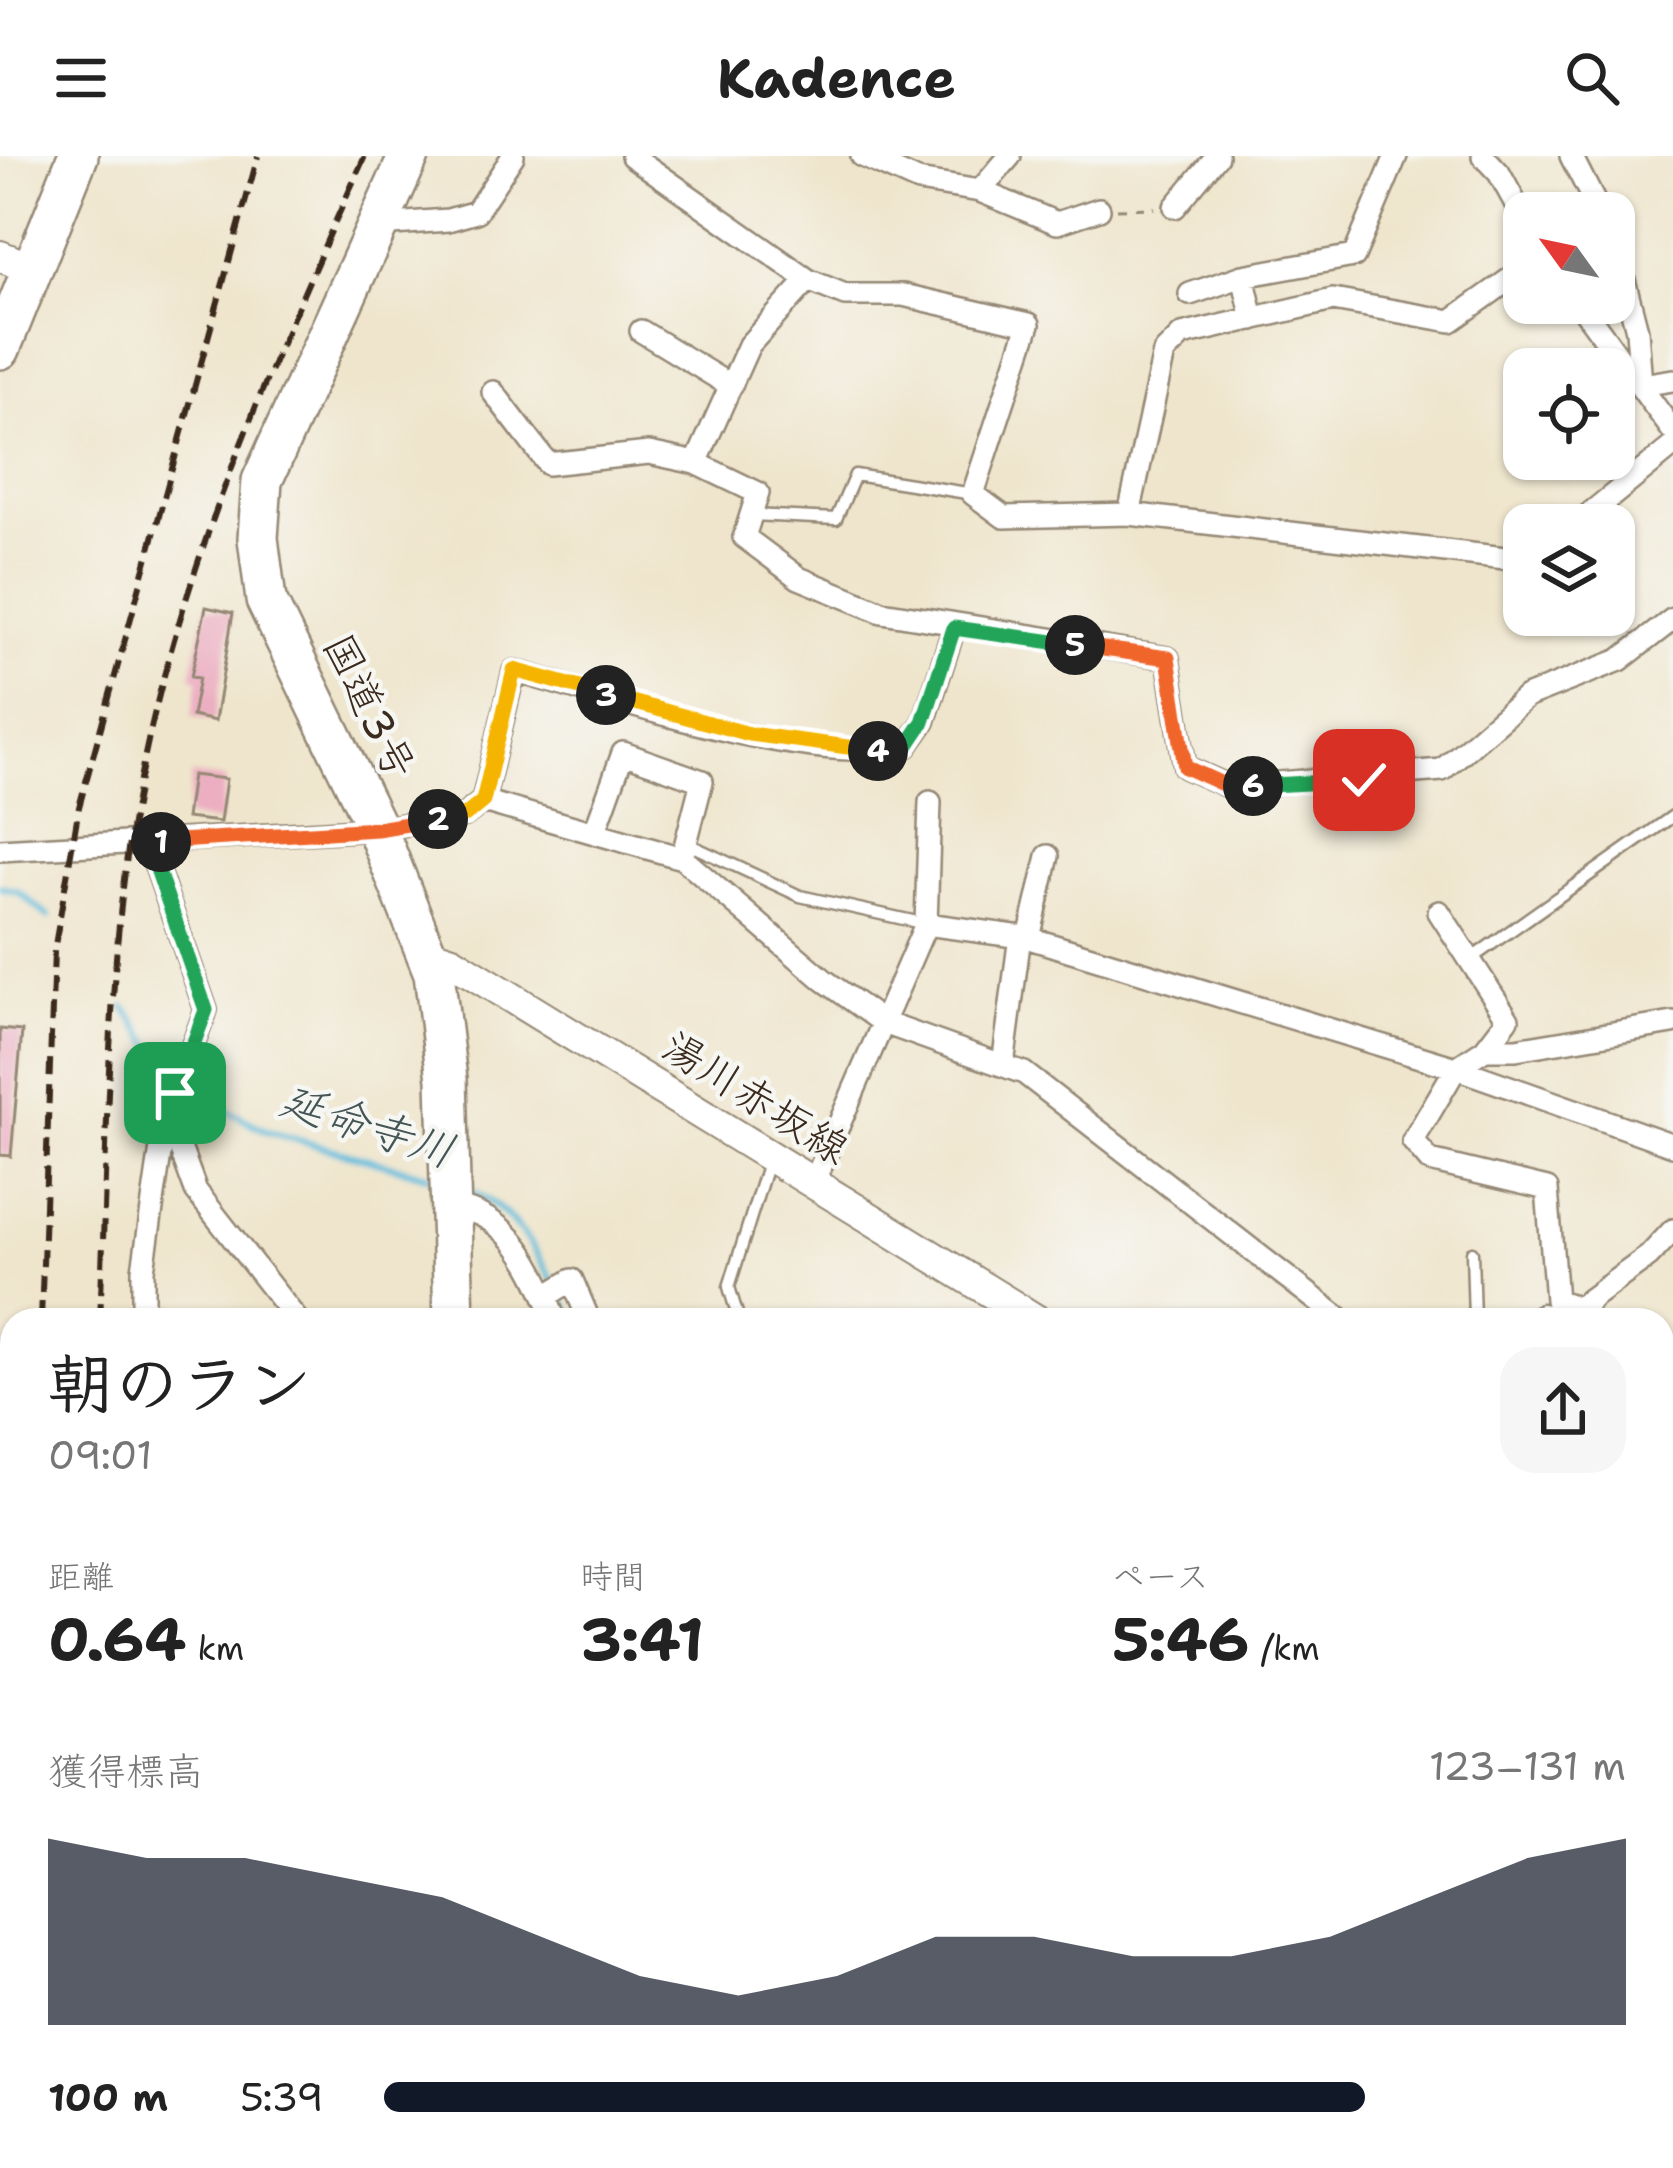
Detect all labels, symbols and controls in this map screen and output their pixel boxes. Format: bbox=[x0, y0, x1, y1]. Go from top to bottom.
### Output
text: Kadence bbox=[717, 42, 956, 114]
icon: menu bbox=[48, 45, 114, 111]
icon: search bbox=[1559, 45, 1625, 111]
north arrow bbox=[1503, 192, 1635, 324]
map controls bbox=[1503, 192, 1635, 636]
button: locate bbox=[1503, 348, 1635, 480]
button: layers bbox=[1503, 504, 1635, 636]
pin: 5 bbox=[1045, 615, 1105, 675]
text: 5 bbox=[1065, 622, 1085, 667]
street label: 国道3号 bbox=[311, 624, 429, 788]
pin: 3 bbox=[576, 665, 636, 725]
text: 3 bbox=[594, 672, 618, 717]
pin: 4 bbox=[848, 721, 908, 781]
text: 4 bbox=[866, 728, 890, 773]
pin bbox=[1313, 729, 1415, 831]
icon: check bbox=[1331, 747, 1397, 813]
pin: 6 bbox=[1223, 756, 1283, 816]
text: 6 bbox=[1241, 763, 1265, 808]
pin: 2 bbox=[408, 789, 468, 849]
text: 2 bbox=[426, 796, 450, 841]
pin: 1 bbox=[131, 812, 191, 872]
text: 1 bbox=[153, 819, 169, 864]
street label: 湯川赤坂線 bbox=[652, 1018, 860, 1176]
pin bbox=[124, 1042, 226, 1144]
icon: arrive bbox=[142, 1060, 208, 1126]
water label: 延命寺川 bbox=[273, 1069, 463, 1181]
text: 朝のラン bbox=[48, 1340, 312, 1428]
button: share bbox=[1500, 1347, 1626, 1473]
text: 09:01 bbox=[48, 1429, 152, 1481]
text: 距離 bbox=[48, 1554, 114, 1599]
text: 時間 bbox=[580, 1554, 646, 1599]
text: ペース bbox=[1112, 1554, 1209, 1599]
text: 0.64 bbox=[48, 1599, 186, 1679]
text: 3:41 bbox=[580, 1599, 704, 1679]
text: 5:46 bbox=[1112, 1599, 1250, 1679]
text: km bbox=[186, 1626, 244, 1671]
text: /km bbox=[1250, 1626, 1320, 1671]
text: 123–131 m bbox=[1429, 1740, 1626, 1792]
text: 獲得標高 bbox=[48, 1745, 204, 1797]
text: 100 m bbox=[48, 2071, 168, 2123]
text: 5:39 bbox=[240, 2071, 324, 2123]

